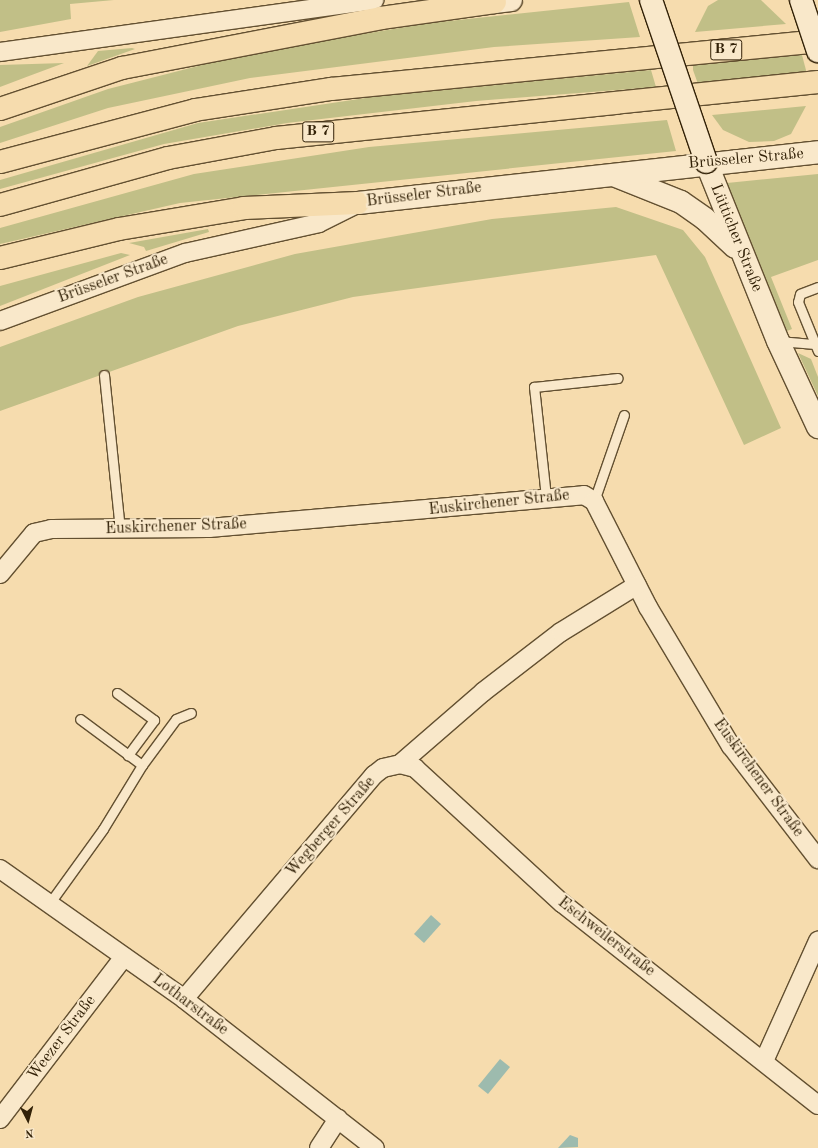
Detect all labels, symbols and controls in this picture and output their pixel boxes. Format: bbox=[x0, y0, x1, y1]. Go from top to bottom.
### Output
road number: B 7 bbox=[710, 37, 742, 63]
road number: B 7 bbox=[302, 119, 334, 145]
street label: Brüsseler Straße bbox=[687, 144, 805, 174]
street label: Brüsseler Straße bbox=[365, 178, 483, 212]
street label: Lütticher Straße bbox=[706, 181, 766, 295]
street label: Brüsseler Straße bbox=[55, 250, 171, 308]
street label: Euskirchener Straße bbox=[428, 486, 570, 520]
street label: Euskirchener Straße bbox=[105, 515, 247, 539]
street label: Euskirchener Straße bbox=[709, 715, 807, 841]
street label: Wegberger Straße bbox=[282, 773, 380, 881]
street label: Eschweilerstraße bbox=[554, 893, 658, 981]
street label: Lotharstraße bbox=[148, 970, 232, 1040]
street label: Weezer Straße bbox=[24, 992, 100, 1084]
north arrow bbox=[8, 1100, 48, 1140]
text: N bbox=[25, 1127, 34, 1138]

